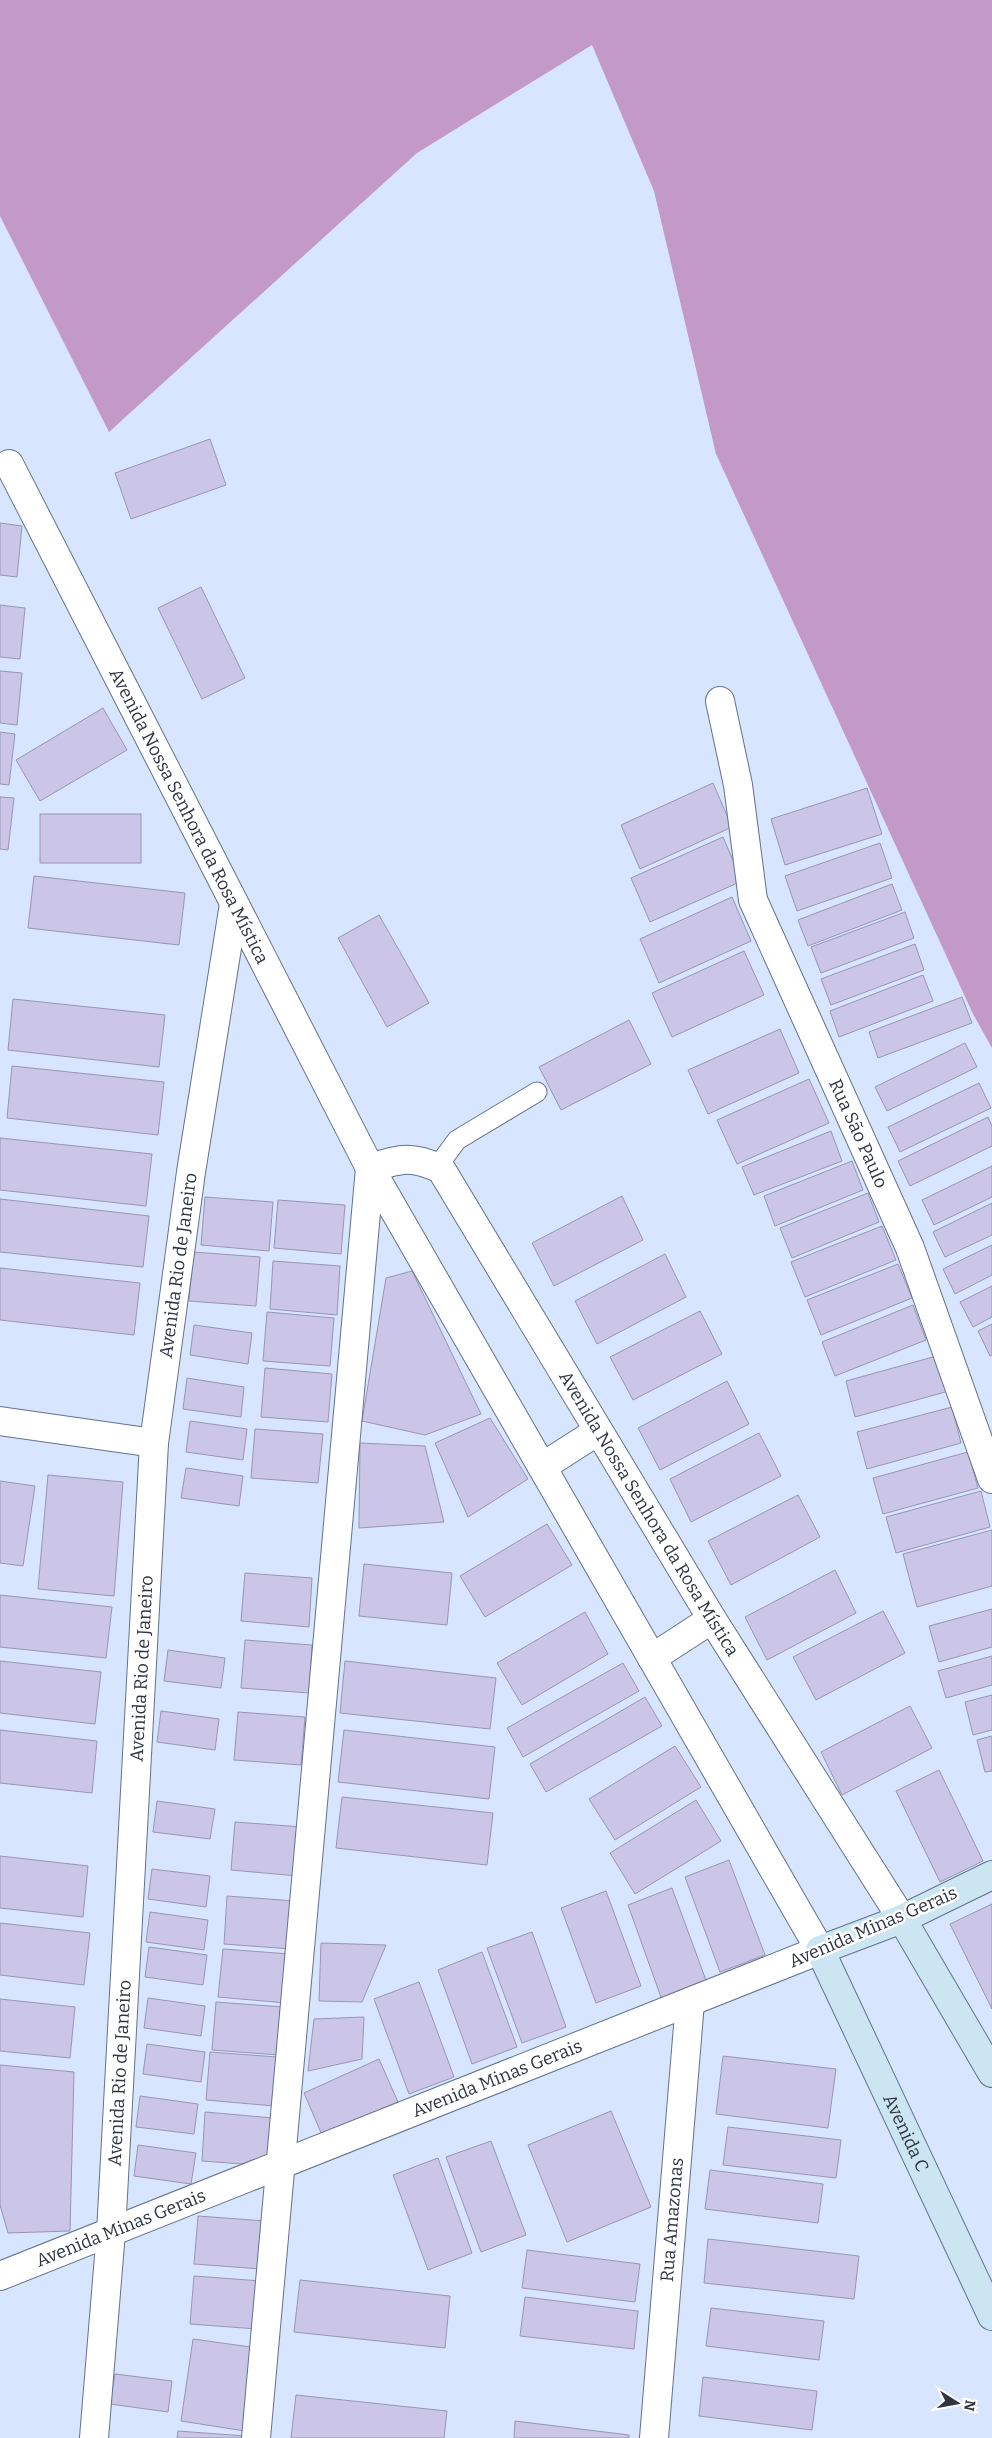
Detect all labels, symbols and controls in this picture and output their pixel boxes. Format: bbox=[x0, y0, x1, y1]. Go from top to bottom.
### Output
street label: Avenida Nossa Senhora da Rosa Mística bbox=[105, 664, 274, 968]
street label: Rua São Paulo bbox=[824, 1075, 892, 1191]
street label: Avenida Rio de Janeiro bbox=[155, 1172, 202, 1359]
street label: Avenida Nossa Senhora da Rosa Mística bbox=[554, 1367, 744, 1660]
street label: Avenida Rio de Janeiro bbox=[126, 1575, 158, 1762]
street label: Avenida Minas Gerais bbox=[786, 1882, 960, 1972]
street label: Avenida Rio de Janeiro bbox=[104, 1979, 136, 2167]
street label: Avenida Minas Gerais bbox=[409, 2035, 585, 2122]
street label: Avenida C bbox=[878, 2091, 934, 2175]
street label: Rua Amazonas bbox=[656, 2157, 688, 2283]
street label: Avenida Minas Gerais bbox=[33, 2184, 209, 2272]
north arrow bbox=[932, 2378, 982, 2428]
text: N bbox=[960, 2398, 979, 2412]

